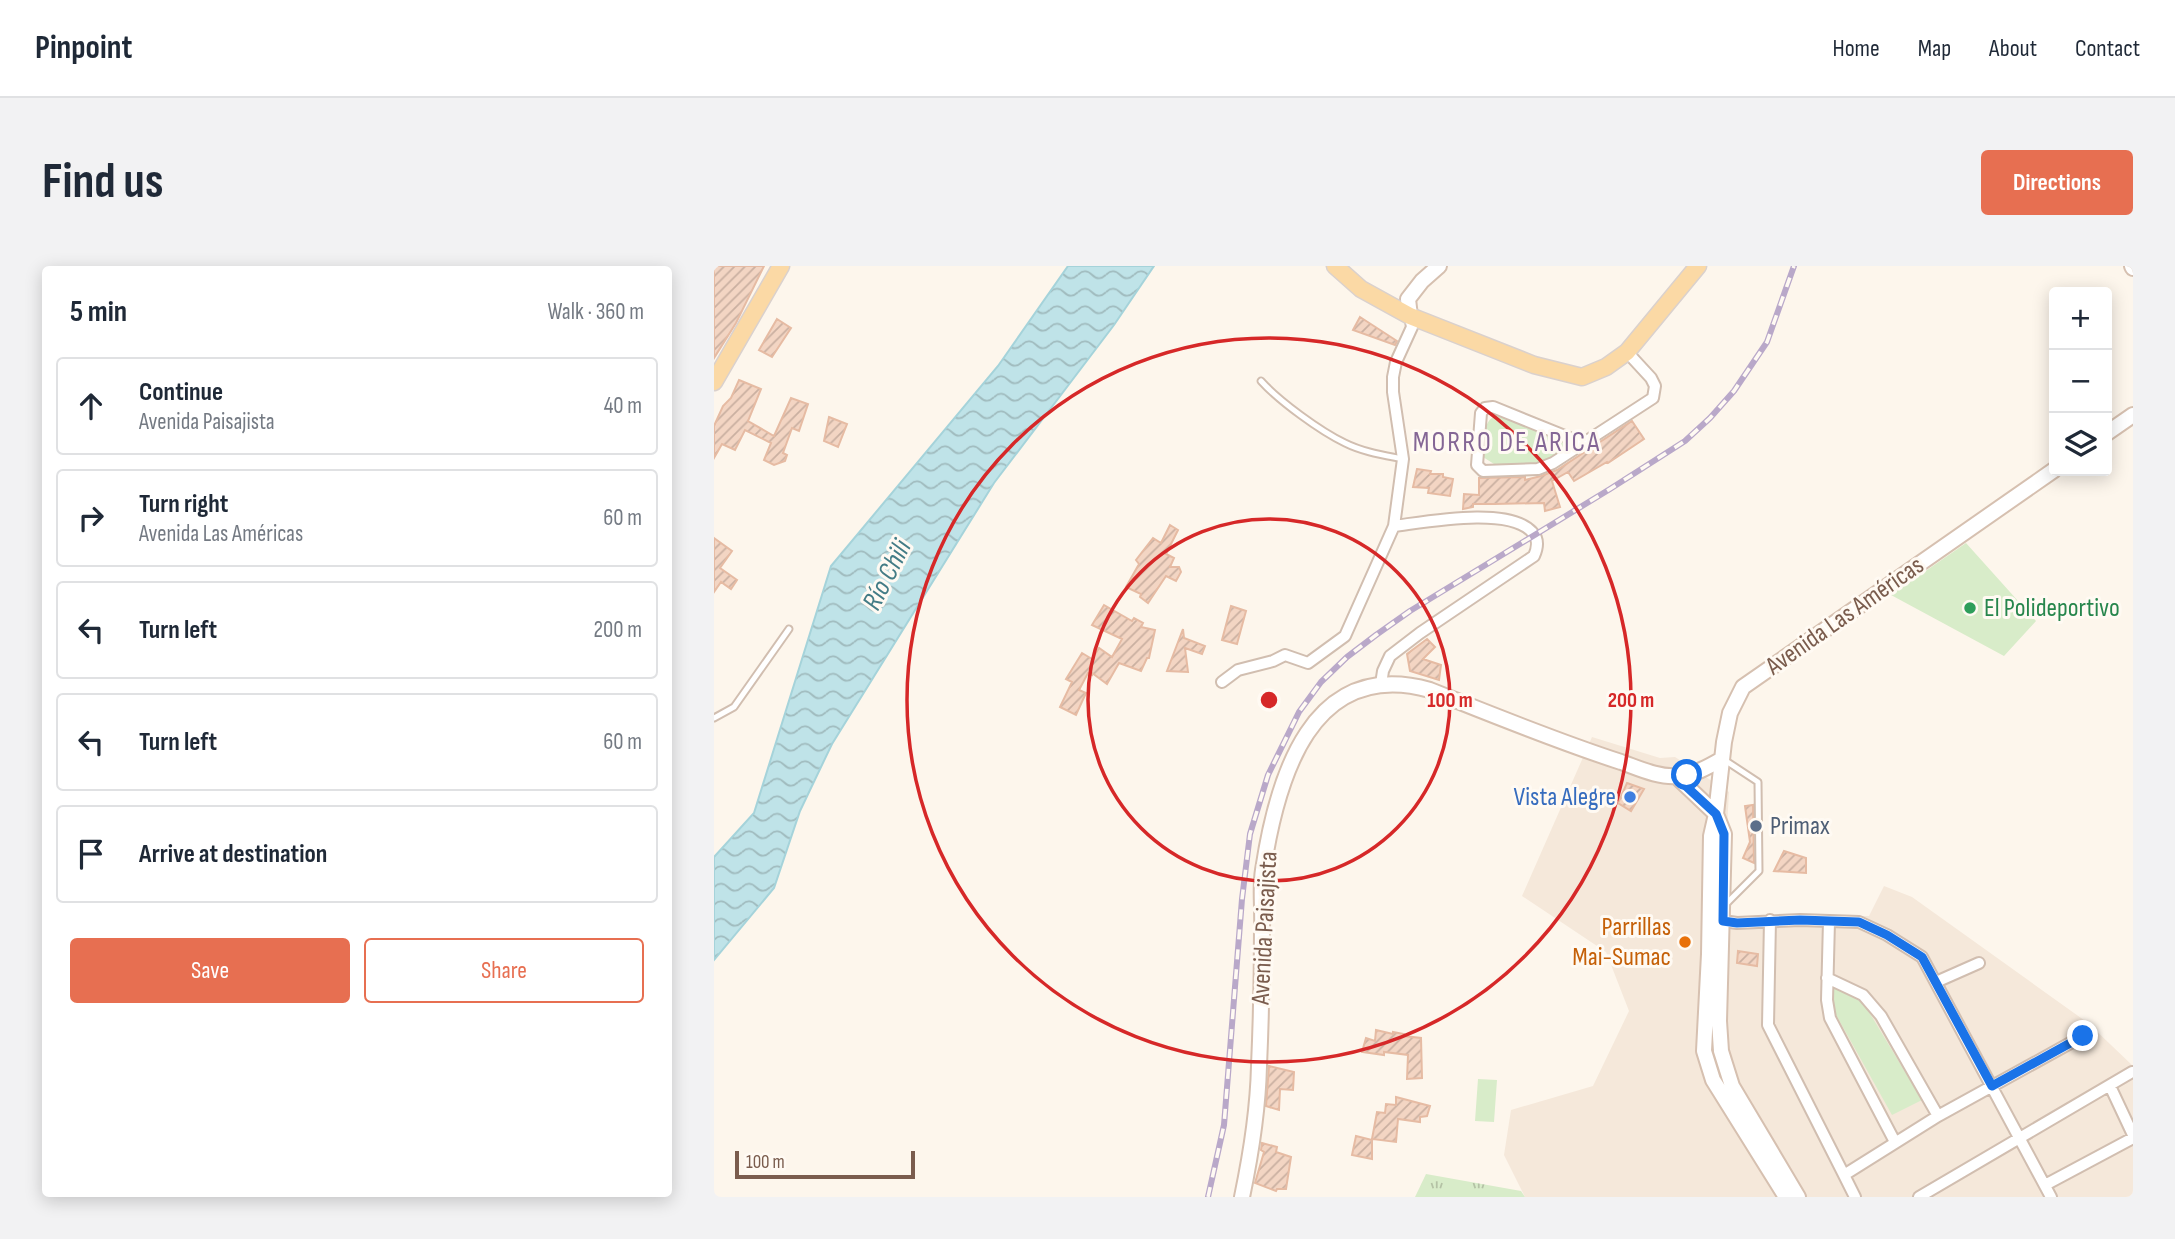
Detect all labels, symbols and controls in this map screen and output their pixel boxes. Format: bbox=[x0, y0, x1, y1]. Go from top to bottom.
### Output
text: Pinpoint bbox=[35, 28, 132, 68]
text: Home bbox=[1832, 34, 1880, 63]
text: Map bbox=[1918, 34, 1951, 63]
text: About bbox=[1989, 34, 2037, 63]
text: Contact bbox=[2075, 34, 2140, 63]
button: Directions bbox=[1981, 150, 2133, 215]
text: Find us bbox=[42, 153, 164, 212]
map controls bbox=[2049, 287, 2112, 476]
button: + bbox=[2049, 287, 2112, 350]
text: 5 min bbox=[70, 294, 127, 330]
text: Walk · 360 m bbox=[547, 298, 644, 326]
button: − bbox=[2049, 350, 2112, 413]
text: Continue bbox=[139, 377, 223, 408]
icon: ahead bbox=[72, 387, 110, 425]
text: 40 m bbox=[604, 392, 642, 420]
text: Avenida Paisajista bbox=[139, 408, 275, 436]
button: layers bbox=[2049, 413, 2112, 476]
district label: MORRO DE ARICA bbox=[1413, 426, 1601, 459]
text: Turn right bbox=[139, 489, 228, 520]
icon: right bbox=[72, 499, 110, 537]
text: 60 m bbox=[603, 504, 642, 532]
text: Avenida Las Américas bbox=[139, 520, 303, 548]
water label: Río Chili bbox=[855, 534, 919, 616]
street label: Avenida Las Américas bbox=[1759, 550, 1930, 683]
place label: El Polideportivo bbox=[1984, 593, 2120, 624]
marker: El Polideportivo bbox=[1962, 600, 1978, 616]
icon: left bbox=[72, 611, 110, 649]
text: Turn left bbox=[139, 615, 217, 646]
text: 200 m bbox=[594, 616, 642, 644]
centre of rings bbox=[1257, 688, 1281, 712]
text: 100 m bbox=[1427, 688, 1473, 713]
text: 200 m bbox=[1608, 688, 1654, 713]
icon: left bbox=[72, 723, 110, 761]
text: Turn left bbox=[139, 727, 217, 758]
text: 60 m bbox=[603, 728, 642, 756]
route start bbox=[1671, 759, 1702, 790]
place label: Vista Alegre bbox=[1514, 782, 1616, 813]
marker: Vista Alegre bbox=[1622, 789, 1638, 805]
place label: Primax bbox=[1770, 811, 1830, 842]
marker: Primax bbox=[1748, 818, 1764, 834]
icon: arrive bbox=[72, 835, 110, 873]
text: Arrive at destination bbox=[139, 839, 327, 870]
street label: Avenida Paisajista bbox=[1245, 851, 1284, 1006]
place label: Parrillas Mai-Sumac bbox=[1572, 912, 1671, 973]
marker: Parrillas Mai-Sumac bbox=[1677, 934, 1693, 950]
button: Save bbox=[70, 938, 350, 1003]
button: Share bbox=[364, 938, 644, 1003]
route end bbox=[2067, 1020, 2098, 1051]
scale bar bbox=[735, 1148, 915, 1180]
text: 100 m bbox=[746, 1151, 785, 1174]

